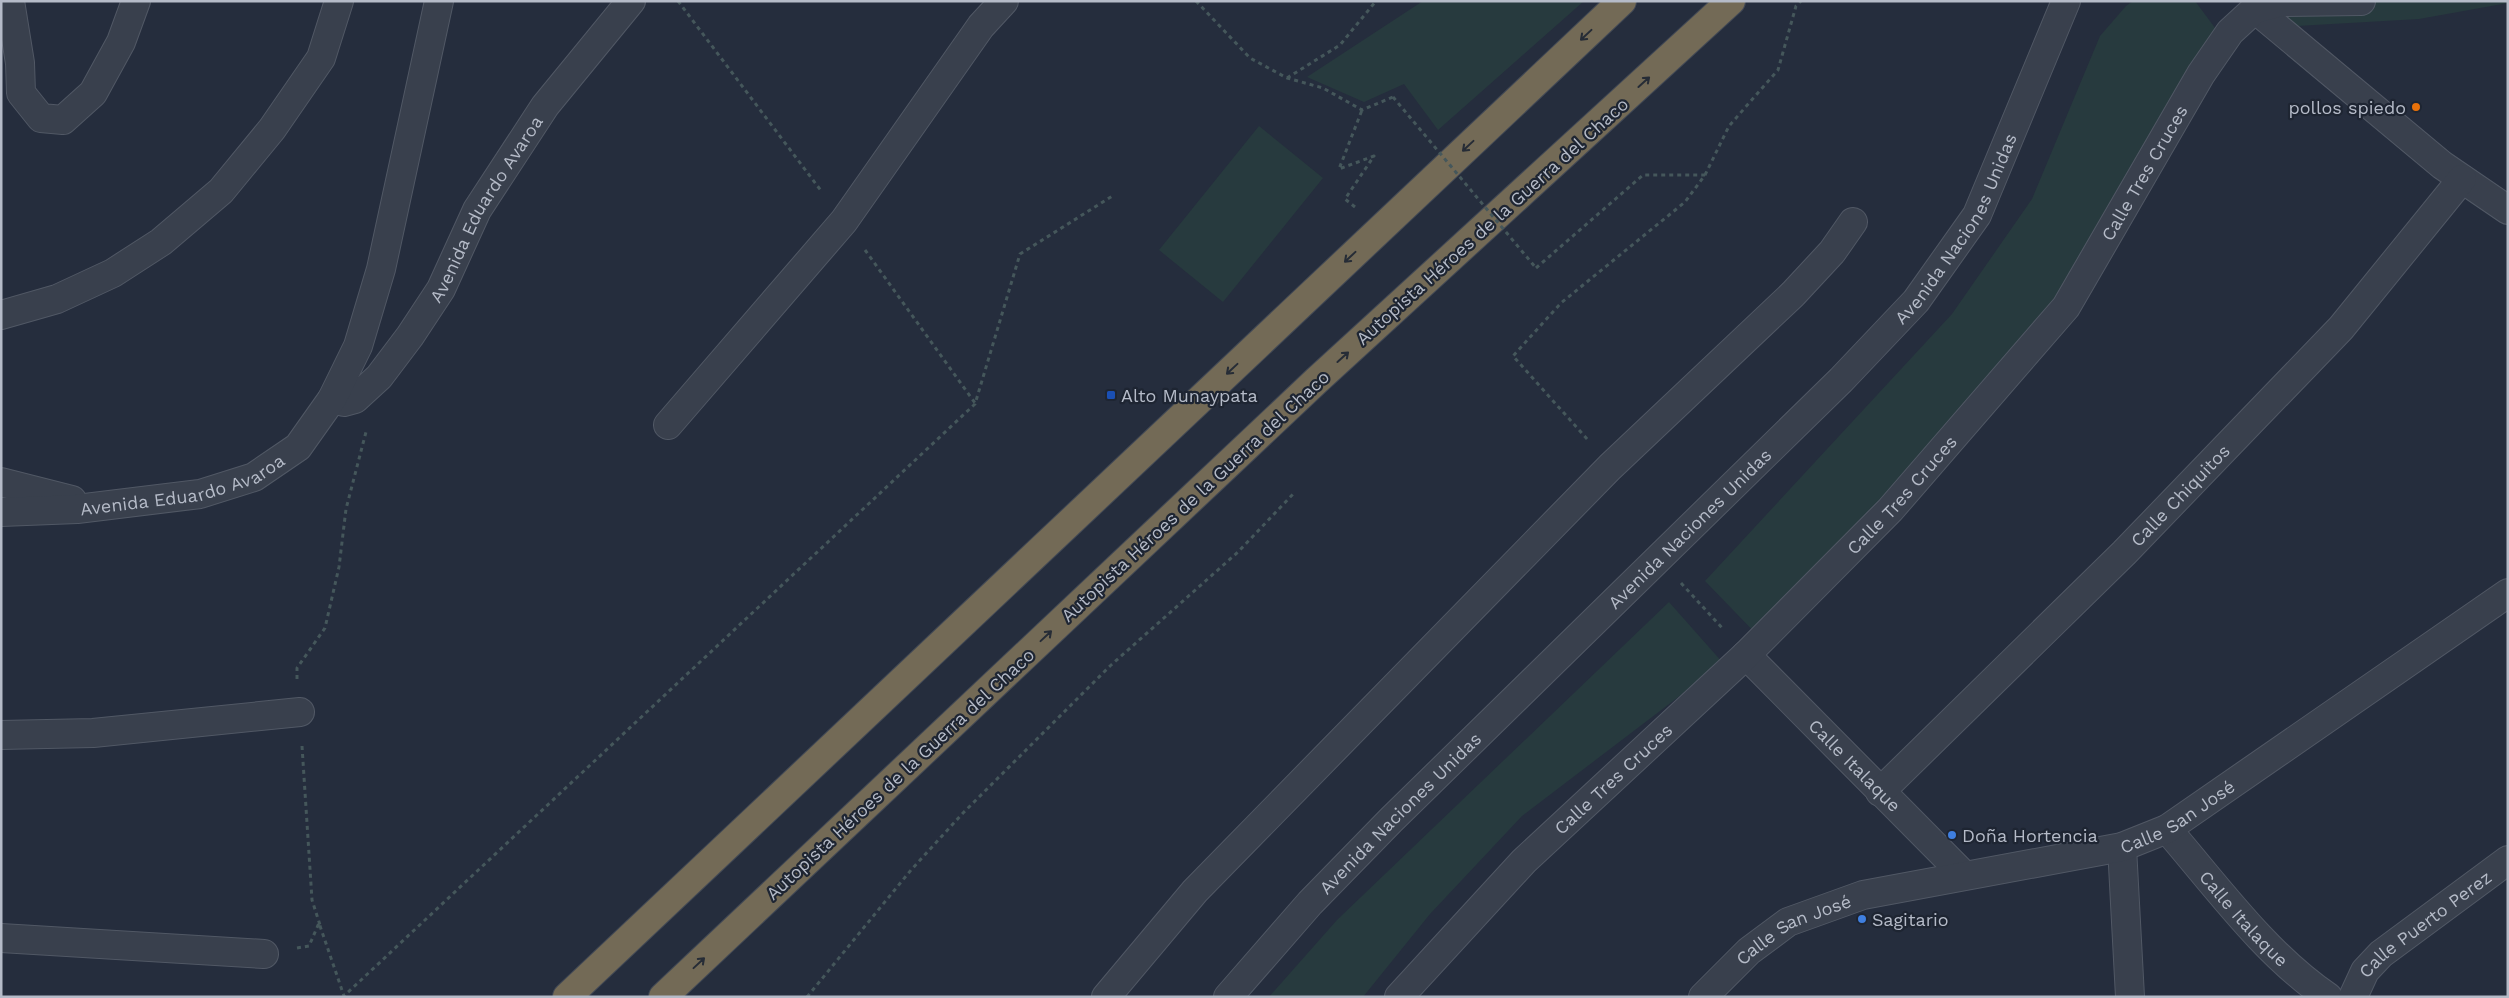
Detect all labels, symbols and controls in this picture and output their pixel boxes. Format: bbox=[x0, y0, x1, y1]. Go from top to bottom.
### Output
one-way arrow bbox=[1580, 29, 1593, 41]
one-way arrow bbox=[1637, 76, 1650, 87]
street label: Autopista Héroes de la Guerra del Chaco bbox=[1352, 93, 1632, 349]
place label: pollos spiedo bbox=[2288, 97, 2406, 118]
street label: Calle Tres Cruces bbox=[2096, 101, 2191, 244]
marker: pollos spiedo bbox=[2410, 101, 2422, 113]
street label: Avenida Eduardo Avaroa bbox=[425, 112, 546, 306]
street label: Avenida Naciones Unidas bbox=[1890, 130, 2020, 328]
one-way arrow bbox=[1462, 140, 1475, 152]
one-way arrow bbox=[1344, 251, 1356, 263]
one-way arrow bbox=[1337, 351, 1350, 363]
one-way arrow bbox=[1225, 363, 1238, 375]
street label: Autopista Héroes de la Guerra del Chaco bbox=[1057, 366, 1333, 626]
place label: Alto Munaypata bbox=[1121, 385, 1258, 406]
marker: Alto Munaypata bbox=[1105, 389, 1117, 401]
street label: Calle Tres Cruces bbox=[1842, 431, 1961, 558]
street label: Calle Chiquitos bbox=[2126, 440, 2234, 550]
street label: Avenida Naciones Unidas bbox=[1603, 444, 1775, 613]
street label: Avenida Eduardo Avaroa bbox=[79, 449, 288, 519]
one-way arrow bbox=[1040, 630, 1053, 642]
street label: Autopista Héroes de la Guerra del Chaco bbox=[762, 644, 1038, 904]
street label: Calle Italaque bbox=[1805, 714, 1905, 816]
street label: Calle Tres Cruces bbox=[1550, 719, 1676, 838]
street label: Avenida Naciones Unidas bbox=[1315, 728, 1485, 898]
street label: Calle San José bbox=[2117, 775, 2238, 857]
place label: Doña Hortencia bbox=[1962, 825, 2098, 846]
marker: Doña Hortencia bbox=[1946, 829, 1958, 841]
street label: Calle Italaque bbox=[2196, 866, 2293, 970]
street label: Calle Puerto Perez bbox=[2354, 866, 2495, 982]
street label: Calle San José bbox=[1731, 890, 1854, 969]
place label: Sagitario bbox=[1872, 909, 1949, 930]
marker: Sagitario bbox=[1856, 913, 1868, 925]
one-way arrow bbox=[692, 957, 705, 969]

